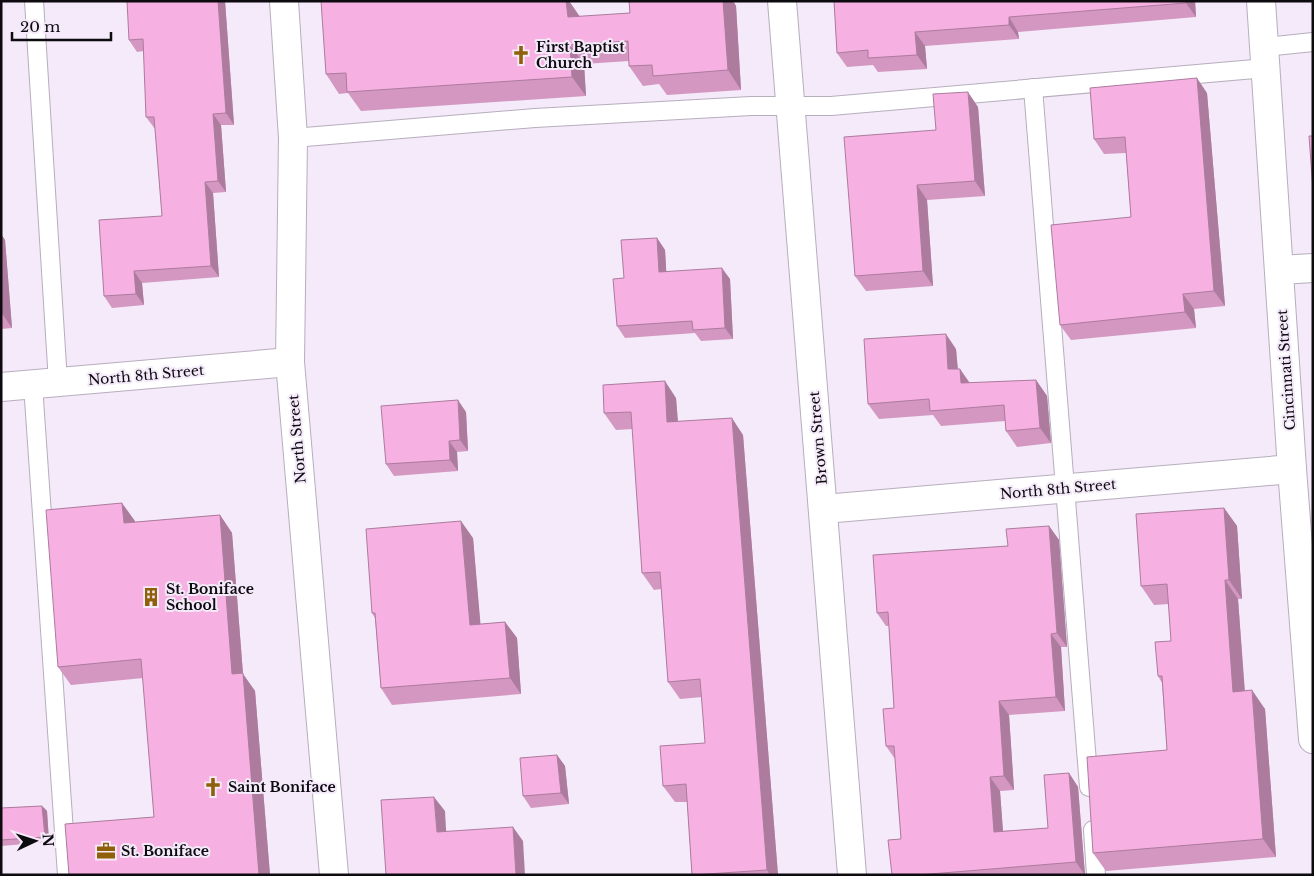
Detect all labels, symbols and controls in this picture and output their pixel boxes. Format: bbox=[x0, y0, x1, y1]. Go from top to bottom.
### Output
scale bar bbox=[12, 10, 111, 42]
text: 20 m bbox=[20, 17, 60, 36]
place label: First Baptist Church bbox=[536, 38, 625, 72]
church icon: First Baptist Church bbox=[510, 44, 532, 66]
street label: Cincinnati Street bbox=[1273, 308, 1299, 431]
street label: North 8th Street bbox=[87, 361, 206, 389]
street label: Brown Street bbox=[805, 390, 831, 486]
street label: North Street bbox=[284, 393, 310, 484]
street label: North 8th Street bbox=[999, 475, 1118, 503]
place label: St. Boniface School bbox=[166, 580, 254, 614]
building icon: St. Boniface School bbox=[140, 586, 162, 608]
church icon: Saint Boniface bbox=[202, 776, 224, 798]
place label: Saint Boniface bbox=[228, 778, 336, 796]
north arrow bbox=[10, 816, 60, 866]
text: N bbox=[39, 833, 57, 847]
office icon: St. Boniface bbox=[95, 840, 117, 862]
place label: St. Boniface bbox=[121, 842, 209, 860]

